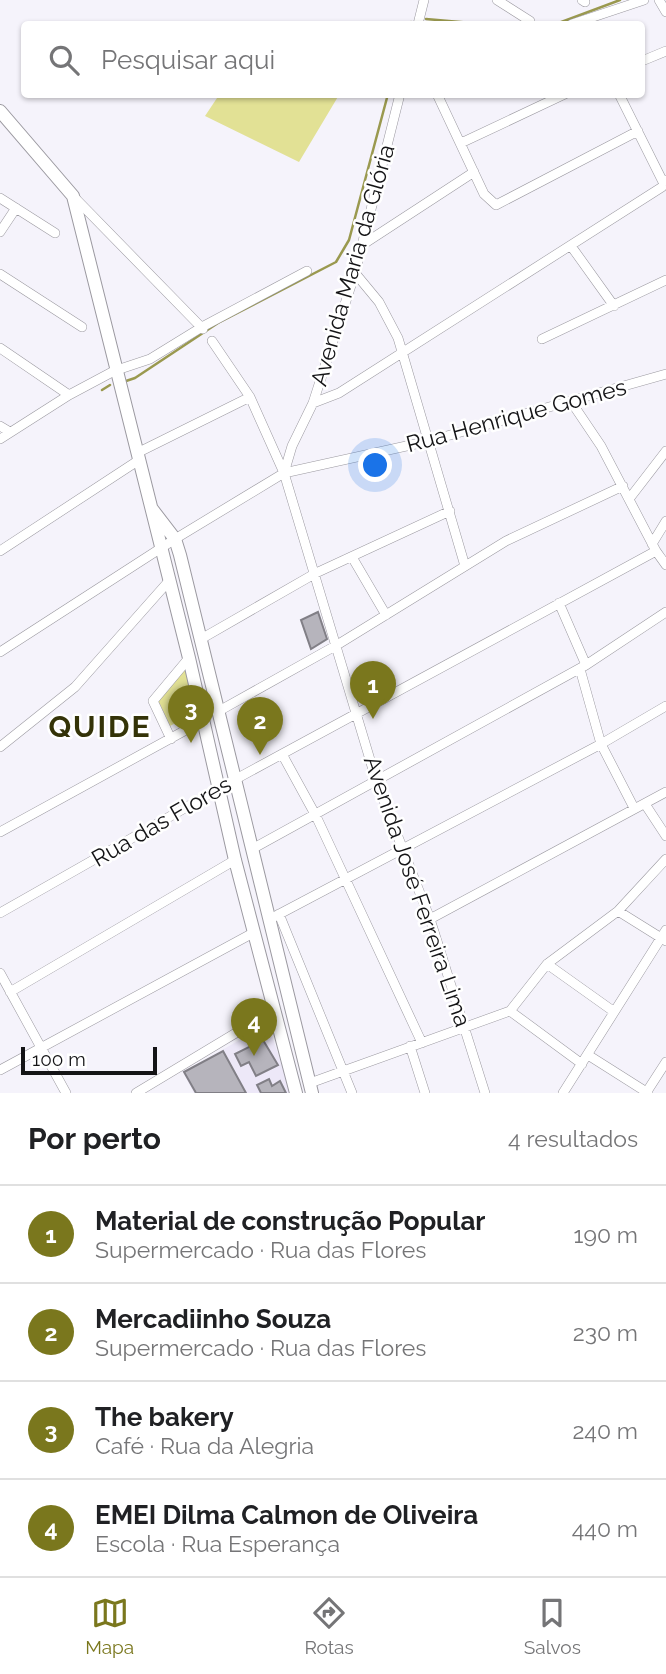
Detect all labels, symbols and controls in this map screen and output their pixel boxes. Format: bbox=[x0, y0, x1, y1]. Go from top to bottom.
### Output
search box bbox=[21, 21, 645, 98]
icon: search bbox=[45, 41, 83, 79]
text: Pesquisar aqui bbox=[101, 45, 275, 75]
street label: Avenida Maria da Glória bbox=[305, 141, 399, 389]
street label: Rua Henrique Gomes bbox=[403, 373, 629, 457]
your location bbox=[358, 448, 392, 482]
pin: 1 bbox=[350, 661, 396, 719]
pin: 3 bbox=[168, 685, 214, 743]
pin: 2 bbox=[237, 697, 283, 755]
district label: QUIDE bbox=[48, 709, 152, 744]
street label: Avenida José Ferreira Lima bbox=[359, 752, 477, 1030]
street label: Rua das Flores bbox=[86, 770, 236, 872]
pin: 4 bbox=[231, 998, 277, 1056]
scale bar bbox=[21, 1044, 158, 1076]
text: 100 m bbox=[32, 1048, 86, 1070]
text: Por perto bbox=[28, 1121, 161, 1156]
text: 4 resultados bbox=[508, 1125, 638, 1152]
text: Material de construção Popular bbox=[95, 1206, 485, 1236]
text: 1 bbox=[45, 1221, 57, 1248]
text: 190 m bbox=[574, 1221, 638, 1248]
text: Supermercado · Rua das Flores bbox=[95, 1236, 426, 1263]
text: Mercadiinho Souza bbox=[95, 1304, 331, 1334]
text: 2 bbox=[45, 1319, 57, 1346]
text: 230 m bbox=[573, 1319, 638, 1346]
text: Supermercado · Rua das Flores bbox=[95, 1334, 426, 1361]
text: The bakery bbox=[95, 1402, 234, 1432]
text: 3 bbox=[45, 1417, 57, 1444]
text: 240 m bbox=[572, 1417, 638, 1444]
text: Café · Rua da Alegria bbox=[95, 1432, 314, 1459]
text: EMEI Dilma Calmon de Oliveira bbox=[95, 1500, 478, 1530]
text: 4 bbox=[44, 1515, 58, 1542]
text: 440 m bbox=[572, 1515, 638, 1542]
text: Escola · Rua Esperança bbox=[95, 1530, 340, 1557]
tab: Mapa bbox=[85, 1594, 134, 1658]
tab: Rotas bbox=[304, 1594, 354, 1658]
tab: Salvos bbox=[524, 1594, 581, 1658]

